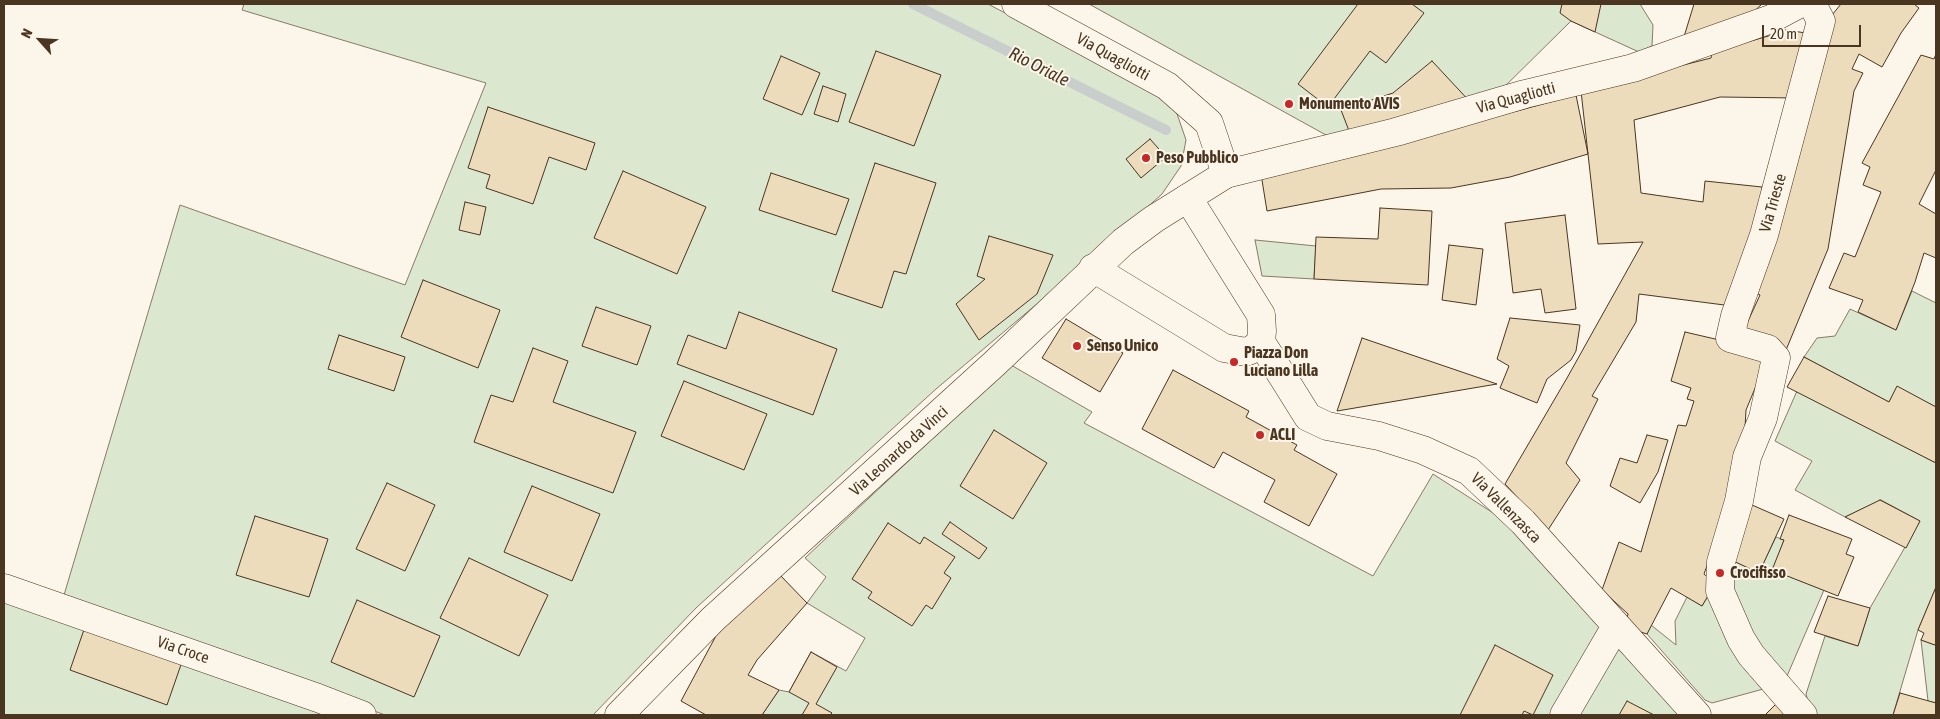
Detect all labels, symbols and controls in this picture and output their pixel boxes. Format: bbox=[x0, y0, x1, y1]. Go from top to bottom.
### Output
north arrow bbox=[15, 15, 65, 65]
scale bar bbox=[1765, 15, 1864, 47]
text: 20 m bbox=[1770, 25, 1797, 42]
text: N bbox=[18, 26, 36, 41]
street label: Via Quagliotti bbox=[1073, 29, 1153, 85]
water label: Rio Oriale bbox=[1005, 43, 1073, 91]
street label: Via Quagliotti bbox=[1474, 78, 1558, 118]
place label: Monumento AVIS bbox=[1299, 94, 1400, 114]
marker: Monumento AVIS bbox=[1283, 98, 1295, 110]
place label: Peso Pubblico bbox=[1156, 148, 1238, 168]
marker: Peso Pubblico bbox=[1140, 152, 1152, 164]
street label: Via Trieste bbox=[1755, 171, 1791, 235]
place label: Senso Unico bbox=[1087, 336, 1158, 356]
marker: Senso Unico bbox=[1071, 340, 1083, 352]
place label: Piazza Don Luciano Lilla bbox=[1244, 343, 1318, 381]
marker: Piazza Don Luciano Lilla bbox=[1228, 356, 1240, 368]
street label: Via Leonardo da Vinci bbox=[846, 402, 952, 500]
place label: ACLI bbox=[1270, 425, 1295, 445]
marker: ACLI bbox=[1254, 429, 1266, 441]
street label: Via Vallenzasca bbox=[1467, 469, 1545, 547]
place label: Crocifisso bbox=[1730, 563, 1786, 583]
marker: Crocifisso bbox=[1714, 567, 1726, 579]
street label: Via Croce bbox=[154, 632, 212, 668]

